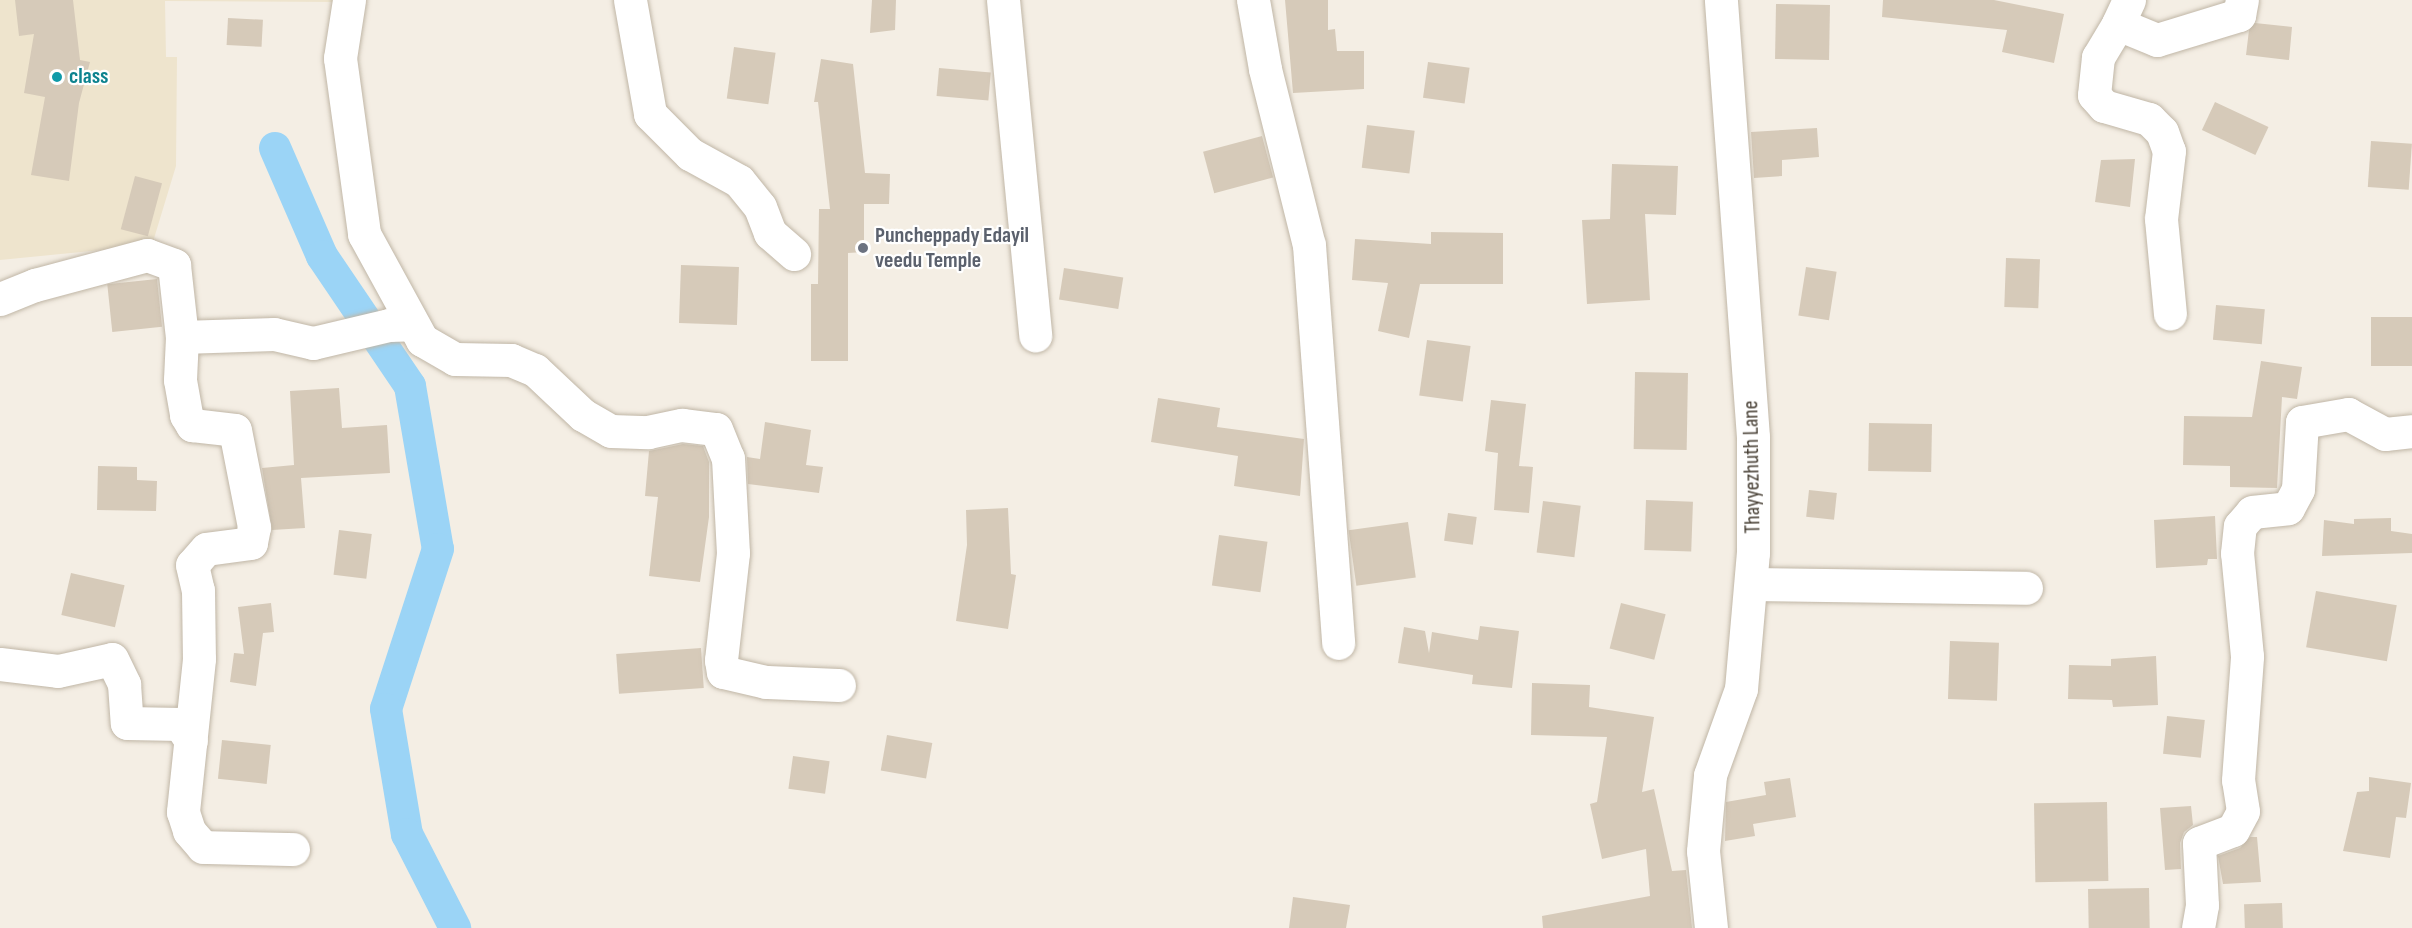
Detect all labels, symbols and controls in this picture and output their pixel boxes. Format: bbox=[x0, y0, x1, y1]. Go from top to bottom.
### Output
place label: class bbox=[69, 64, 108, 90]
marker: class bbox=[50, 70, 64, 84]
place label: Puncheppady Edayil veedu Temple bbox=[875, 222, 1029, 274]
marker: Puncheppady Edayil veedu Temple bbox=[856, 241, 870, 255]
street label: Thayyezhuth Lane bbox=[1738, 400, 1766, 534]

